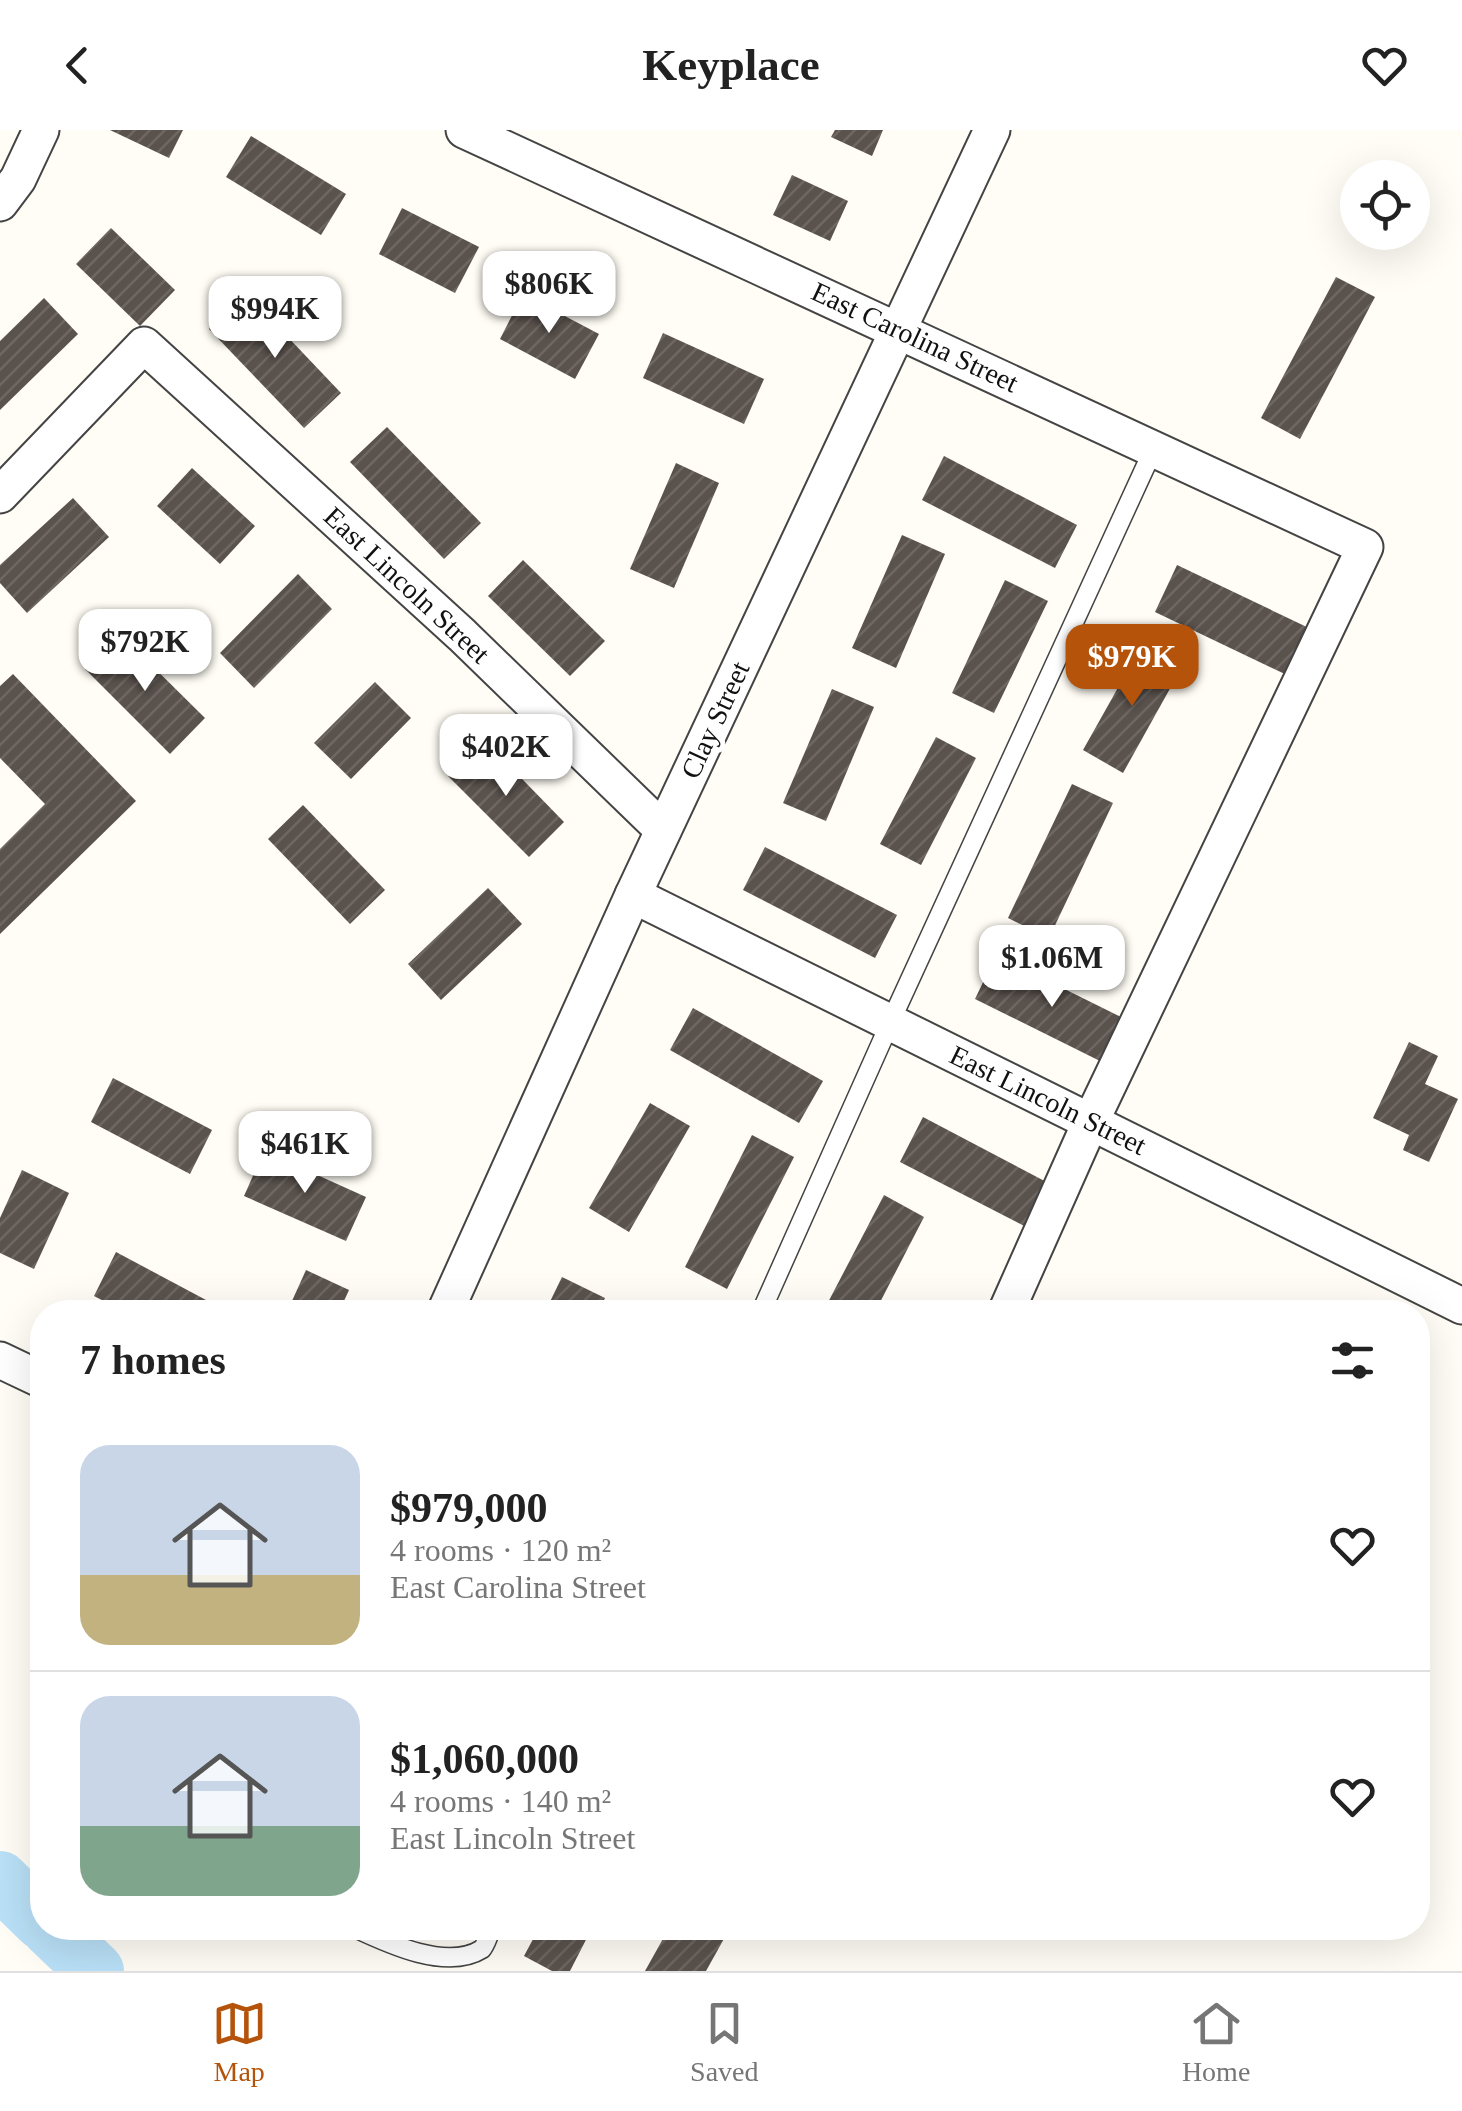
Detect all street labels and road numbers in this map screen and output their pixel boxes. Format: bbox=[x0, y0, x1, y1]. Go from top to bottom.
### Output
street label: East Carolina Street bbox=[807, 276, 1023, 398]
street label: East Lincoln Street bbox=[318, 500, 496, 670]
street label: Clay Street bbox=[674, 657, 756, 783]
street label: East Lincoln Street bbox=[945, 1039, 1151, 1161]

